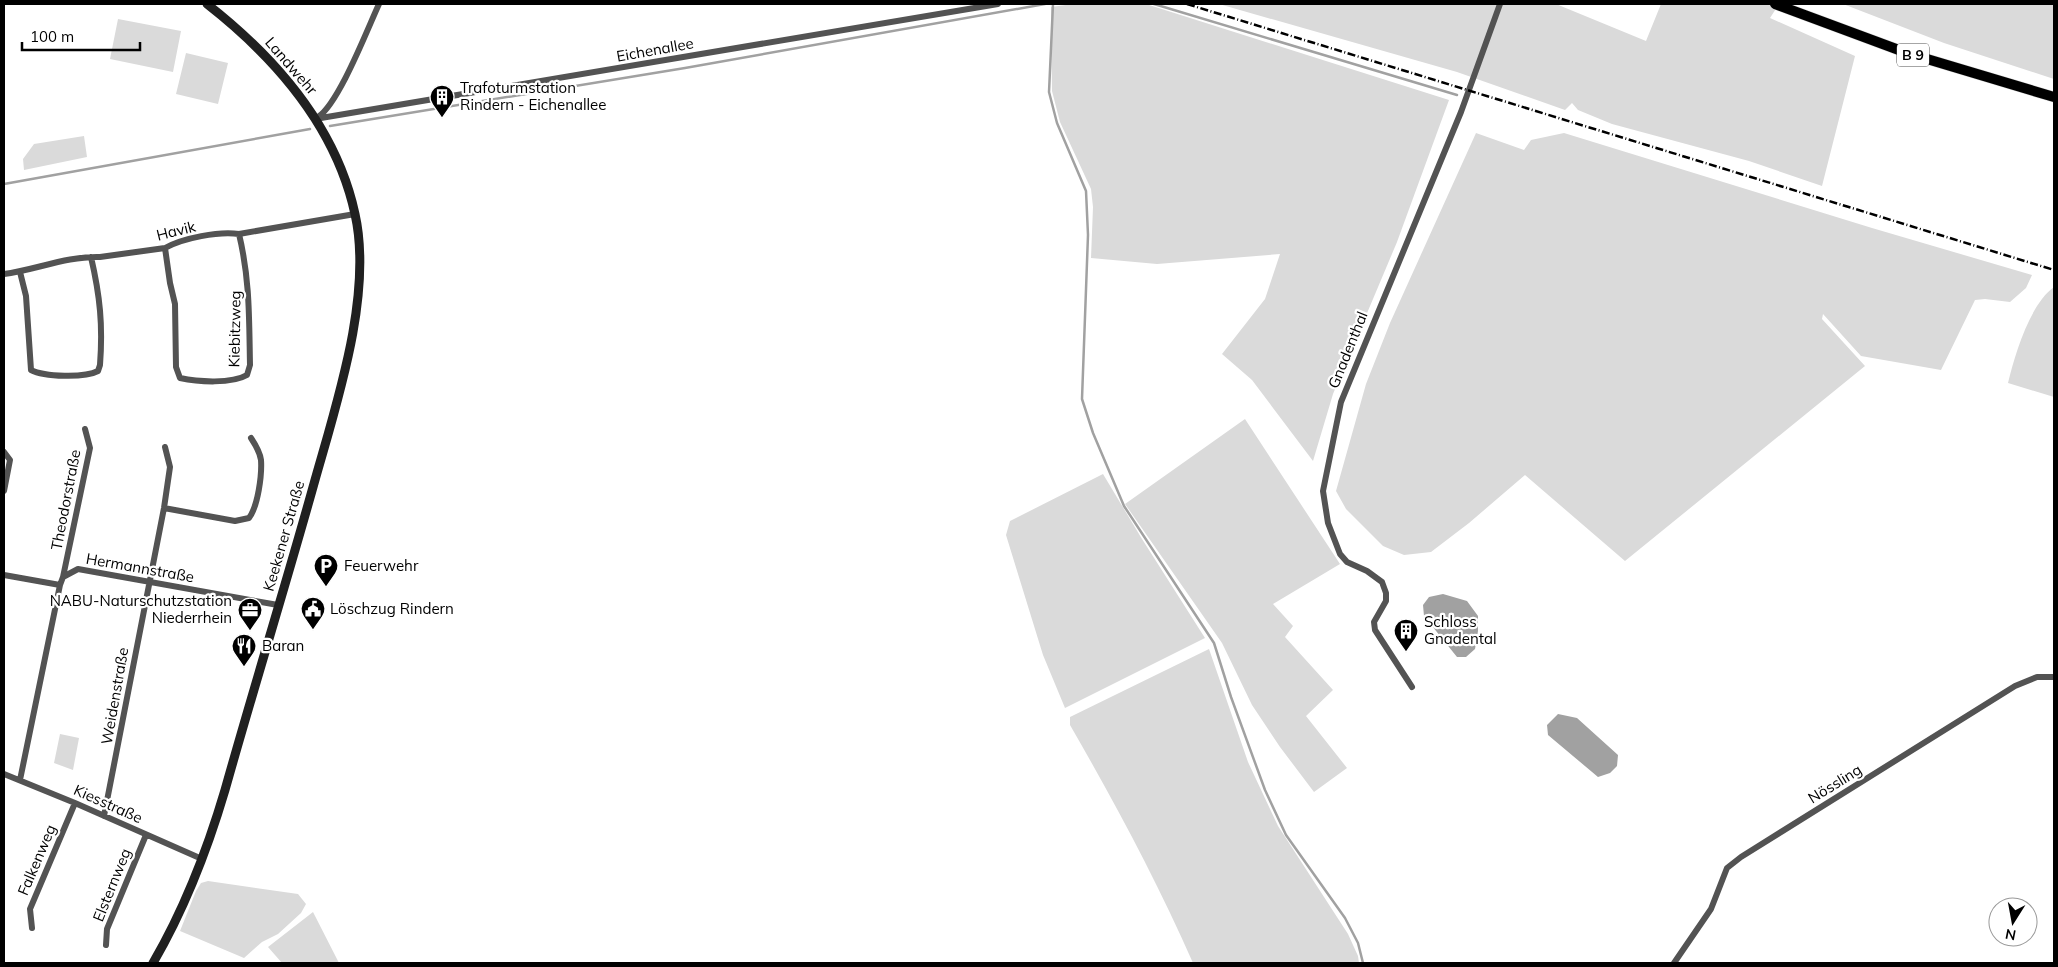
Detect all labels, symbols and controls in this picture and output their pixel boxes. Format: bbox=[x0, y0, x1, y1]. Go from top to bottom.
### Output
scale bar bbox=[22, 20, 140, 52]
text: 100 m bbox=[30, 27, 74, 46]
street label: Landwehr bbox=[261, 33, 322, 99]
street label: Eichenallee bbox=[615, 33, 695, 66]
road number: B 9 bbox=[1897, 44, 1929, 66]
place label: Trafoturmstation Rindern - Eichenallee bbox=[460, 78, 606, 114]
building icon: Trafoturmstation Rindern - Eichenallee bbox=[429, 84, 455, 118]
street label: Havik bbox=[154, 216, 198, 245]
street label: Kiebitzweg bbox=[224, 290, 245, 368]
street label: Gnadenthal bbox=[1323, 309, 1372, 391]
street label: Theodorstraße bbox=[46, 448, 85, 552]
street label: Keekener Straße bbox=[259, 478, 308, 593]
street label: Hermannstraße bbox=[85, 549, 196, 586]
parking icon: Feuerwehr bbox=[313, 553, 339, 587]
place label: Feuerwehr bbox=[344, 556, 419, 575]
place label: NABU-Naturschutzstation Niederrhein bbox=[50, 591, 232, 627]
public building icon: Löschzug Rindern bbox=[300, 596, 326, 630]
office icon: NABU-Naturschutzstation Niederrhein bbox=[237, 597, 263, 631]
place label: Löschzug Rindern bbox=[330, 599, 454, 618]
place label: Schloss Gnadental bbox=[1424, 612, 1497, 648]
building icon: Schloss Gnadental bbox=[1393, 618, 1419, 652]
restaurant icon: Baran bbox=[231, 633, 257, 667]
place label: Baran bbox=[262, 636, 304, 655]
street label: Weidenstraße bbox=[97, 646, 132, 746]
street label: Nössling bbox=[1804, 760, 1865, 807]
street label: Kiesstraße bbox=[71, 780, 146, 827]
street label: Falkenweg bbox=[13, 821, 60, 898]
street label: Elsternweg bbox=[88, 845, 135, 924]
north arrow bbox=[1988, 897, 2038, 947]
text: N bbox=[2004, 925, 2017, 945]

